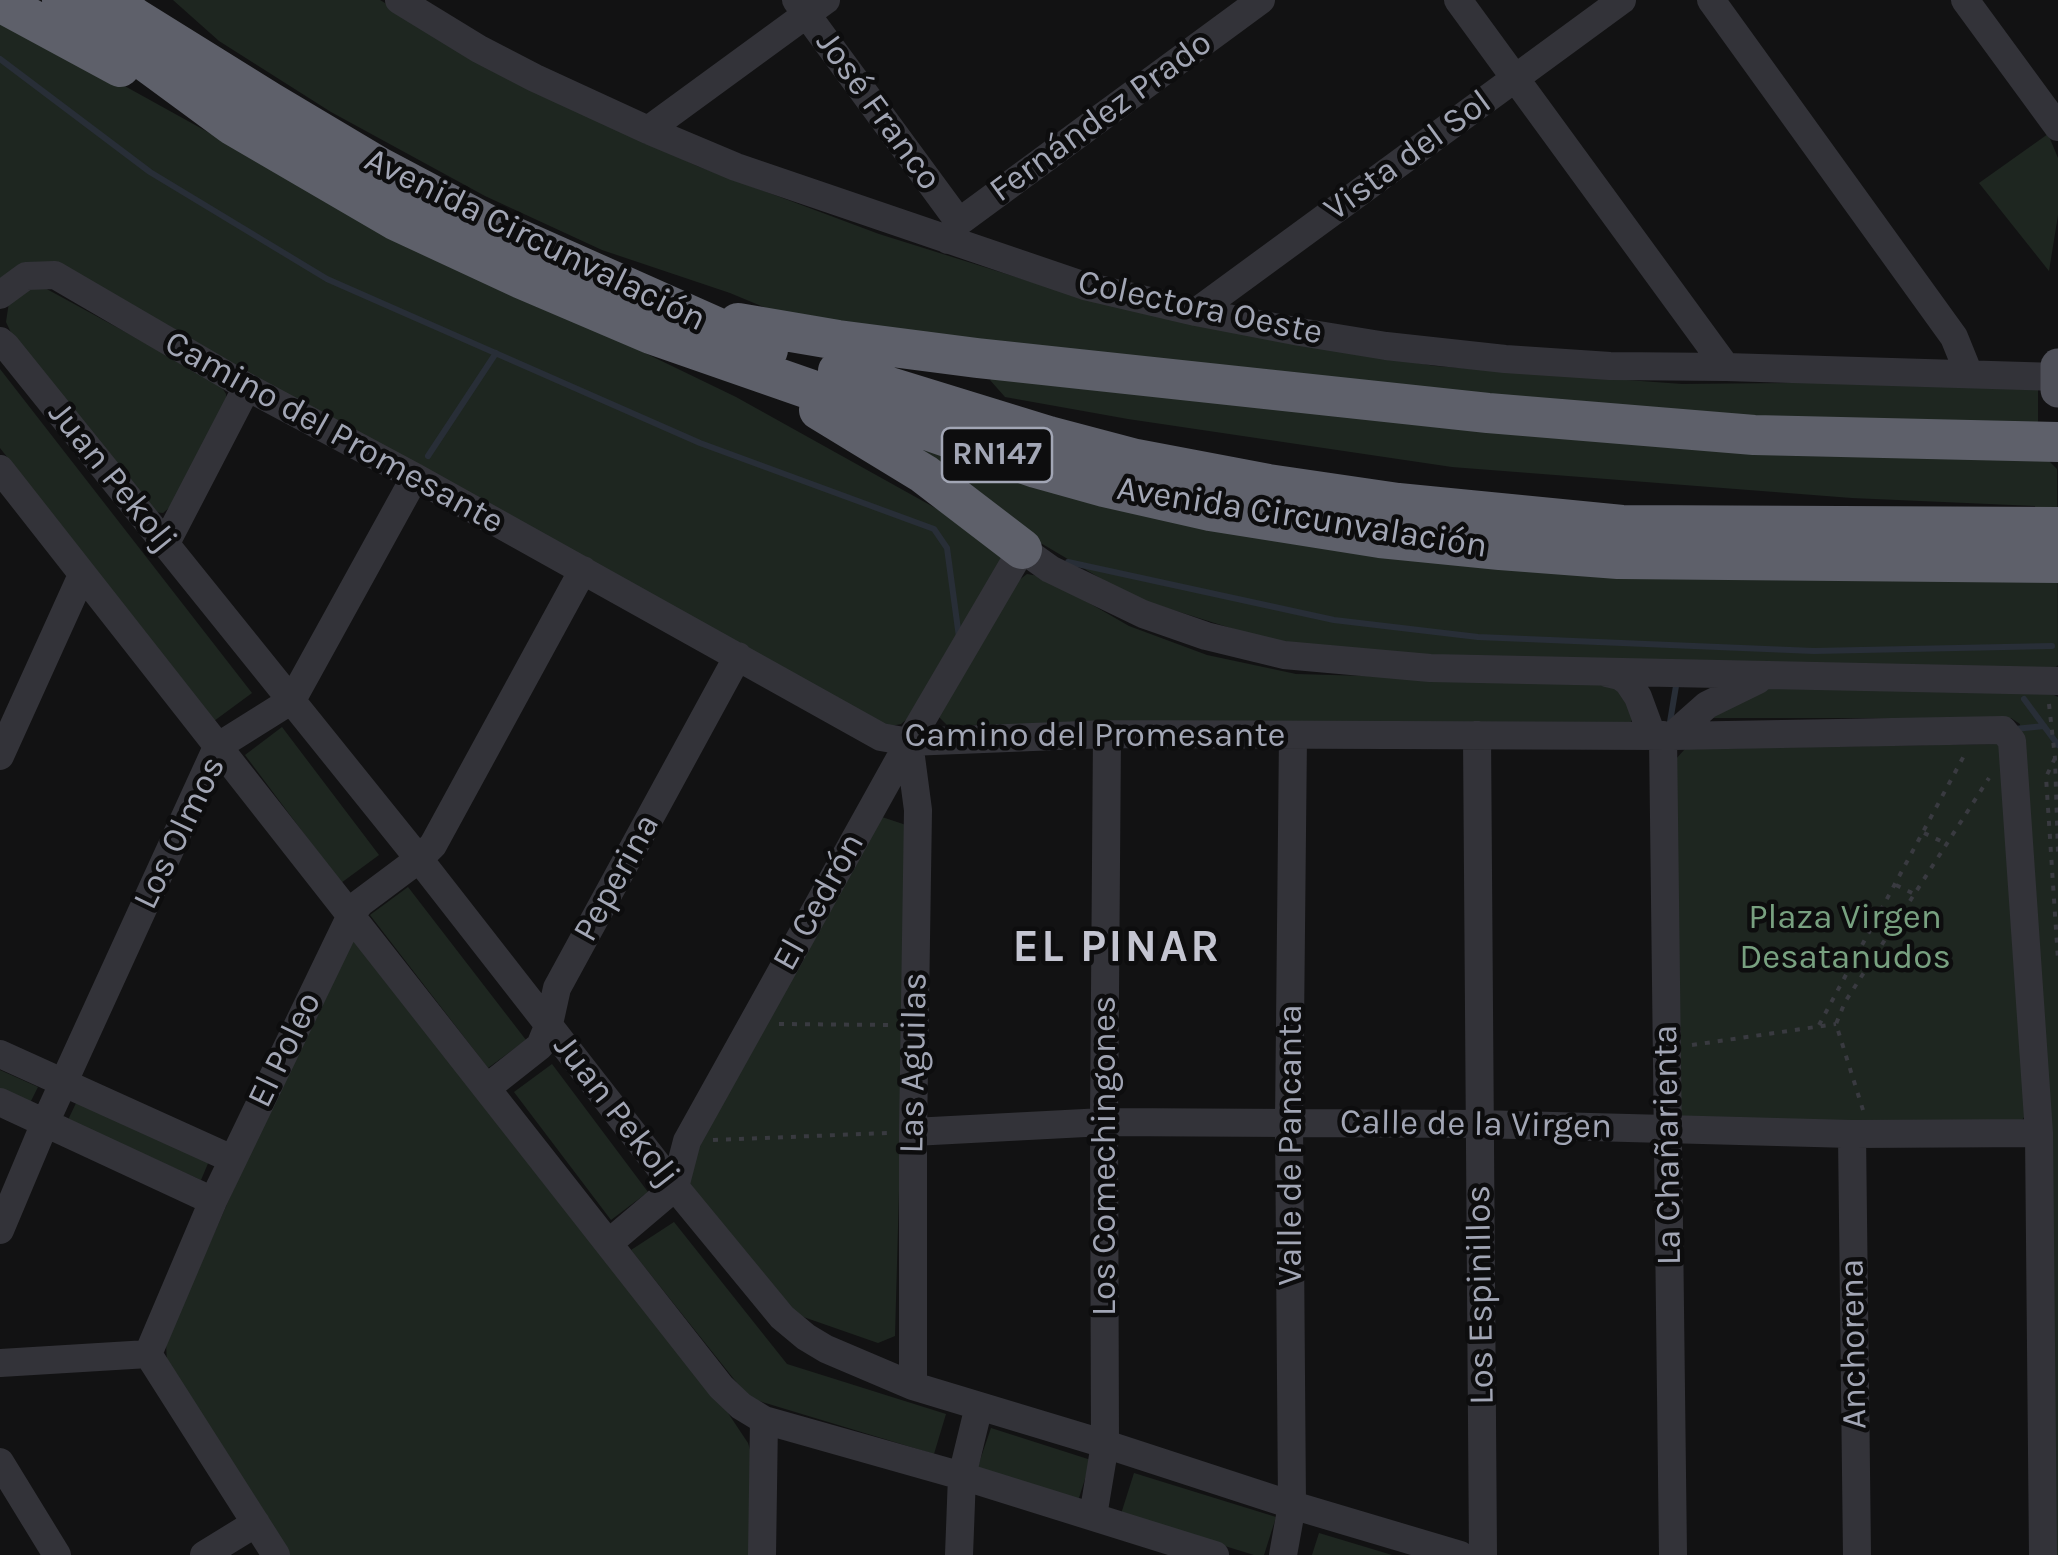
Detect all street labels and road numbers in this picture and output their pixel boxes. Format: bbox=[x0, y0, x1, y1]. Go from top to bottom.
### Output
street label: Fernández Prado bbox=[982, 22, 1220, 212]
street label: José Franco bbox=[806, 23, 950, 199]
street label: Vista del Sol bbox=[1316, 81, 1500, 231]
street label: Avenida Circunvalación bbox=[358, 139, 712, 341]
street label: Colectora Oeste bbox=[1074, 262, 1326, 354]
street label: Camino del Promesante bbox=[157, 322, 511, 544]
street label: Juan Pekolj bbox=[39, 393, 185, 561]
road number: RN147 bbox=[942, 428, 1052, 482]
street label: Avenida Circunvalación bbox=[1114, 468, 1490, 568]
street label: Camino del Promesante bbox=[904, 715, 1286, 757]
street label: Los Olmos bbox=[125, 750, 235, 916]
street label: Peperina bbox=[565, 807, 669, 949]
street label: El Cedrón bbox=[764, 826, 874, 978]
street label: Las Aguilas bbox=[891, 972, 937, 1154]
street label: El Poleo bbox=[239, 985, 331, 1115]
street label: Los Comechingones bbox=[1084, 996, 1126, 1316]
street label: Valle de Pancanta bbox=[1270, 1004, 1312, 1286]
street label: La Chañarienta bbox=[1645, 1024, 1691, 1266]
street label: Juan Pekolj bbox=[544, 1027, 688, 1195]
street label: Calle de la Virgen bbox=[1340, 1102, 1612, 1148]
street label: Los Espinillos bbox=[1458, 1185, 1504, 1405]
street label: Anchorena bbox=[1832, 1258, 1876, 1430]

